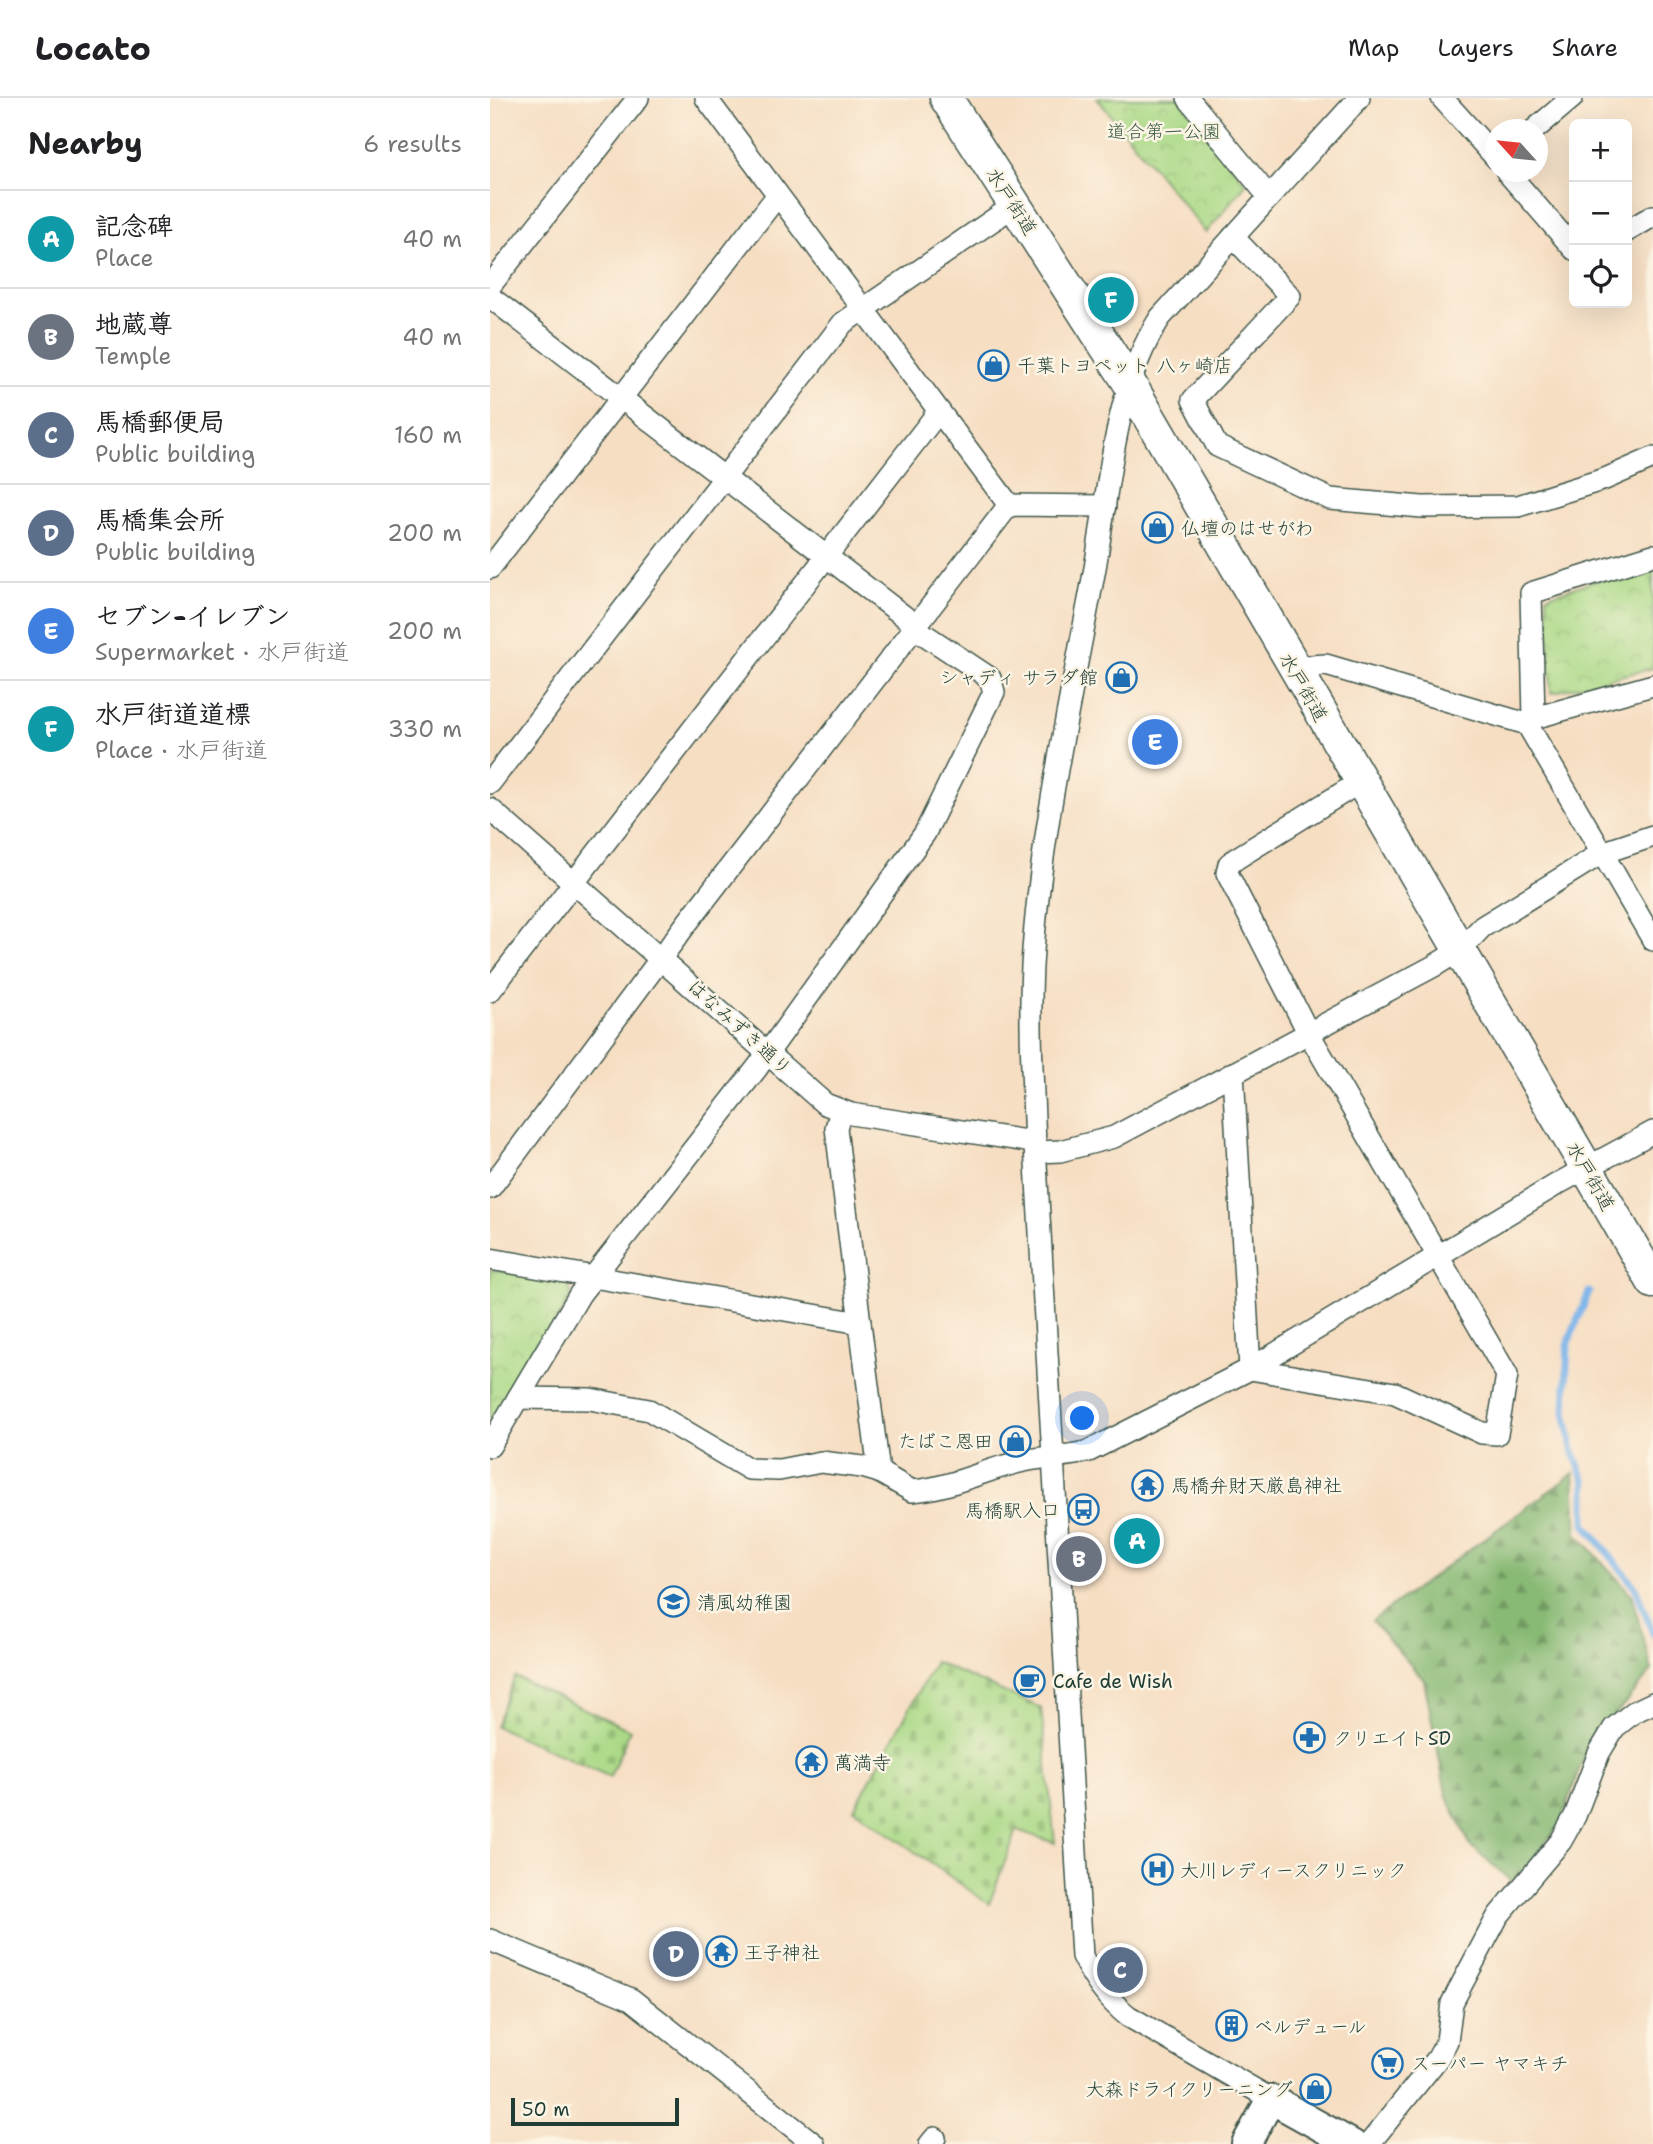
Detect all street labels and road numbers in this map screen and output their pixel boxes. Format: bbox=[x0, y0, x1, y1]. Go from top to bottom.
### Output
street label: 水戸街道 bbox=[980, 163, 1043, 240]
street label: 水戸街道 bbox=[1274, 648, 1333, 726]
street label: はなみずき通り bbox=[682, 974, 797, 1081]
street label: 水戸街道 bbox=[1561, 1137, 1620, 1215]

